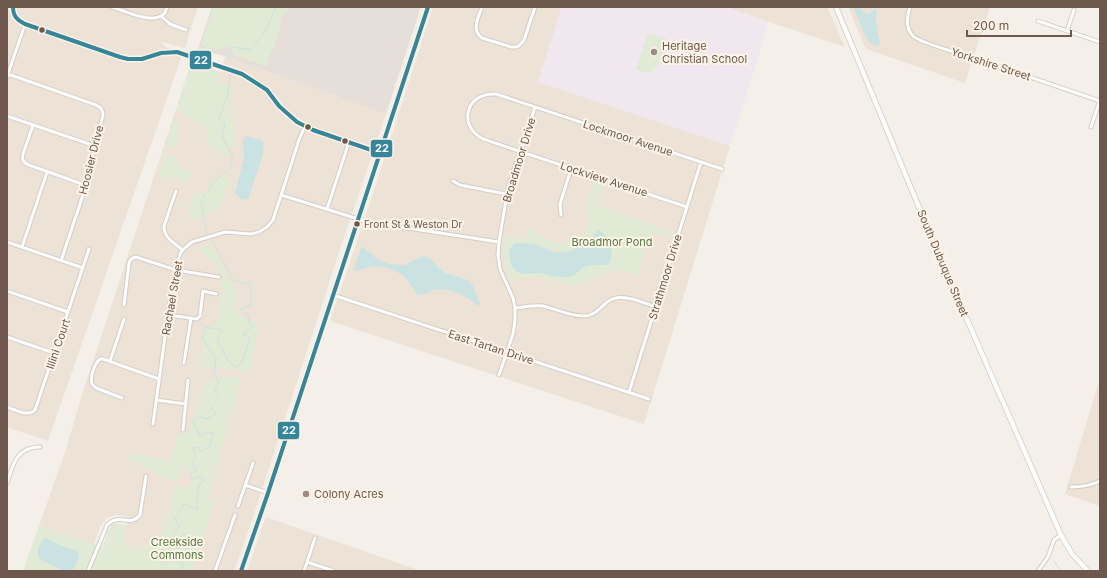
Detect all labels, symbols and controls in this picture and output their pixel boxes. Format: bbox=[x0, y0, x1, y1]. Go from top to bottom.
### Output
scale bar bbox=[967, 12, 1071, 38]
text: 200 m bbox=[973, 18, 1009, 33]
unlabelled marker bbox=[37, 25, 47, 35]
place label: Heritage Christian School bbox=[662, 39, 747, 66]
street label: Yorkshire Street bbox=[949, 45, 1033, 84]
marker: Heritage Christian School bbox=[649, 47, 659, 57]
line badge: 22 bbox=[189, 50, 212, 70]
text: 22 bbox=[194, 53, 208, 67]
street label: Broadmoor Drive bbox=[499, 116, 539, 204]
street label: Lockmoor Avenue bbox=[581, 117, 675, 159]
unlabelled marker bbox=[303, 122, 313, 132]
street label: Hoosier Drive bbox=[76, 124, 106, 196]
unlabelled marker bbox=[340, 136, 350, 146]
line badge: 22 bbox=[370, 139, 393, 158]
text: 22 bbox=[375, 141, 389, 155]
street label: Lockview Avenue bbox=[559, 158, 649, 200]
street label: South Dubuque Street bbox=[914, 207, 972, 319]
place label: Front St & Weston Dr bbox=[364, 218, 463, 230]
marker: Front St & Weston Dr bbox=[352, 219, 362, 229]
street label: Strathmoor Drive bbox=[645, 233, 685, 321]
park label: Broadmor Pond bbox=[571, 235, 653, 249]
street label: Rachael Street bbox=[159, 259, 186, 336]
street label: Illini Court bbox=[43, 317, 73, 371]
street label: East Tartan Drive bbox=[447, 327, 535, 367]
line badge: 22 bbox=[277, 421, 300, 440]
text: 22 bbox=[282, 423, 296, 437]
place label: Colony Acres bbox=[314, 487, 384, 501]
marker: Colony Acres bbox=[301, 489, 311, 499]
park label: Creekside Commons bbox=[151, 535, 204, 562]

